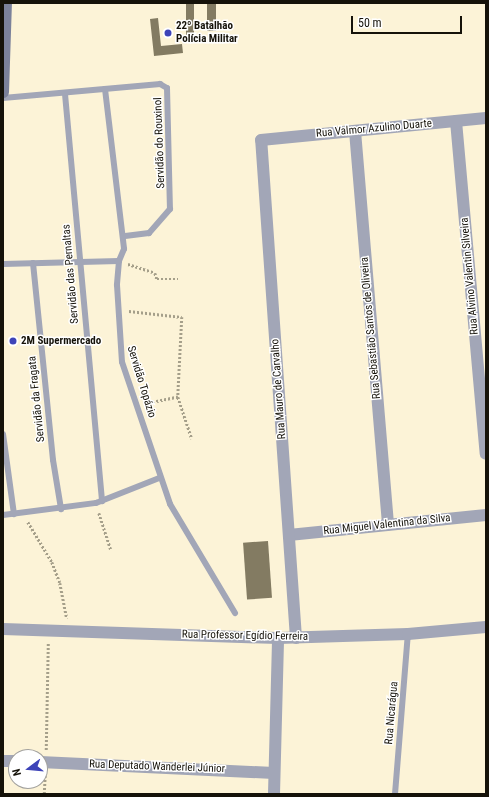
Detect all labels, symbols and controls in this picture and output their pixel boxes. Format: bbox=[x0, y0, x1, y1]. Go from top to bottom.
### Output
scale bar bbox=[353, 8, 464, 34]
text: 50 m bbox=[358, 16, 382, 30]
place label: 22º Batalhão Polícia Militar bbox=[176, 20, 238, 46]
marker: 22º Batalhão Polícia Militar bbox=[163, 28, 173, 38]
street label: Servidão do Rouxinol bbox=[152, 97, 168, 189]
street label: Rua Valmor Azulino Duarte bbox=[316, 117, 432, 141]
street label: Rua Alvino Valentin Silveira bbox=[458, 217, 482, 335]
street label: Servidão das Pernaltas bbox=[60, 224, 82, 324]
street label: Rua Sebastião Santos de Oliveira bbox=[358, 256, 384, 400]
place label: 2M Supermercado bbox=[21, 334, 101, 348]
marker: 2M Supermercado bbox=[8, 336, 18, 346]
street label: Rua Mauro de Carvalho bbox=[269, 338, 289, 440]
street label: Servidão Topázio bbox=[124, 344, 158, 420]
street label: Servidão da Fragata bbox=[26, 355, 48, 443]
street label: Rua Miguel Valentina da Silva bbox=[323, 512, 451, 538]
street label: Rua Professor Egídio Ferreira bbox=[182, 628, 308, 644]
street label: Rua Nicarágua bbox=[383, 681, 401, 745]
north arrow bbox=[8, 749, 48, 789]
street label: Rua Deputado Wanderlei Júnior bbox=[89, 758, 225, 776]
text: N bbox=[10, 767, 24, 777]

